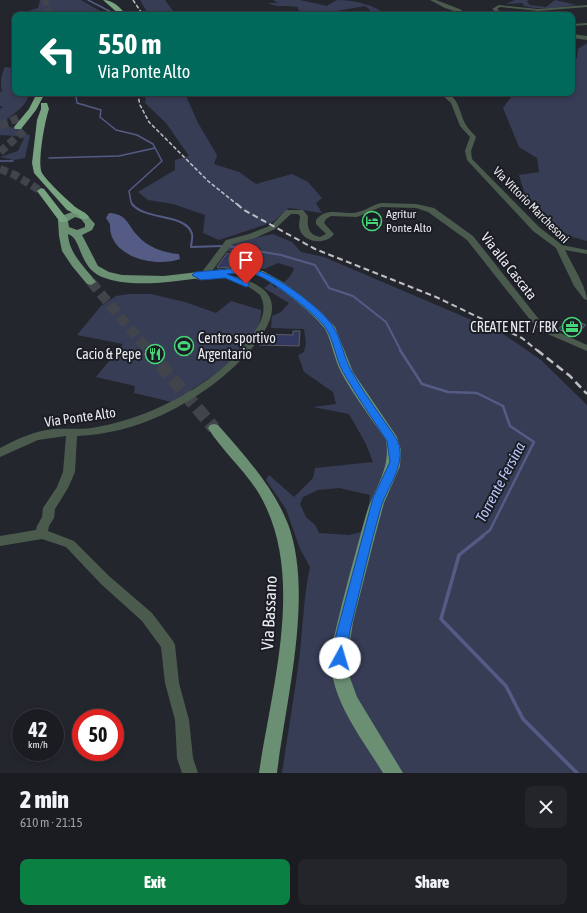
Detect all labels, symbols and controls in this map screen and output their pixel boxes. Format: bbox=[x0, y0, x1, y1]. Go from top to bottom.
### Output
icon: left bbox=[32, 28, 84, 80]
text: 550 m bbox=[98, 28, 161, 60]
text: Via Ponte Alto bbox=[98, 61, 190, 82]
street label: Via Vittorio Marchesoni bbox=[490, 164, 572, 246]
place label: Agritur Ponte Alto bbox=[386, 207, 432, 235]
hotel icon: Agritur Ponte Alto bbox=[361, 210, 383, 232]
street label: Via alla Cascata bbox=[478, 229, 540, 303]
pin bbox=[229, 243, 263, 284]
icon: arrive bbox=[235, 249, 257, 271]
office icon: CREATE NET / FBK bbox=[561, 316, 583, 338]
place label: CREATE NET / FBK bbox=[470, 319, 558, 335]
place label: Centro sportivo Argentario bbox=[198, 330, 276, 362]
sports icon: Centro sportivo Argentario bbox=[173, 335, 195, 357]
restaurant icon: Cacio & Pepe bbox=[144, 343, 166, 365]
place label: Cacio & Pepe bbox=[76, 346, 141, 362]
street label: Via Ponte Alto bbox=[43, 404, 117, 430]
water label: Torrente Fersina bbox=[472, 439, 528, 525]
street label: Via Bassano bbox=[257, 575, 281, 651]
position arrow bbox=[319, 637, 361, 679]
speed limit sign: 50 bbox=[72, 709, 124, 761]
text: 42 bbox=[29, 718, 47, 741]
text: km/h bbox=[28, 739, 48, 750]
text: 2 min bbox=[20, 786, 69, 813]
button: close bbox=[525, 786, 567, 828]
text: 610 m · 21:15 bbox=[20, 815, 83, 830]
button: Exit bbox=[20, 859, 290, 905]
button: Share bbox=[298, 859, 567, 905]

